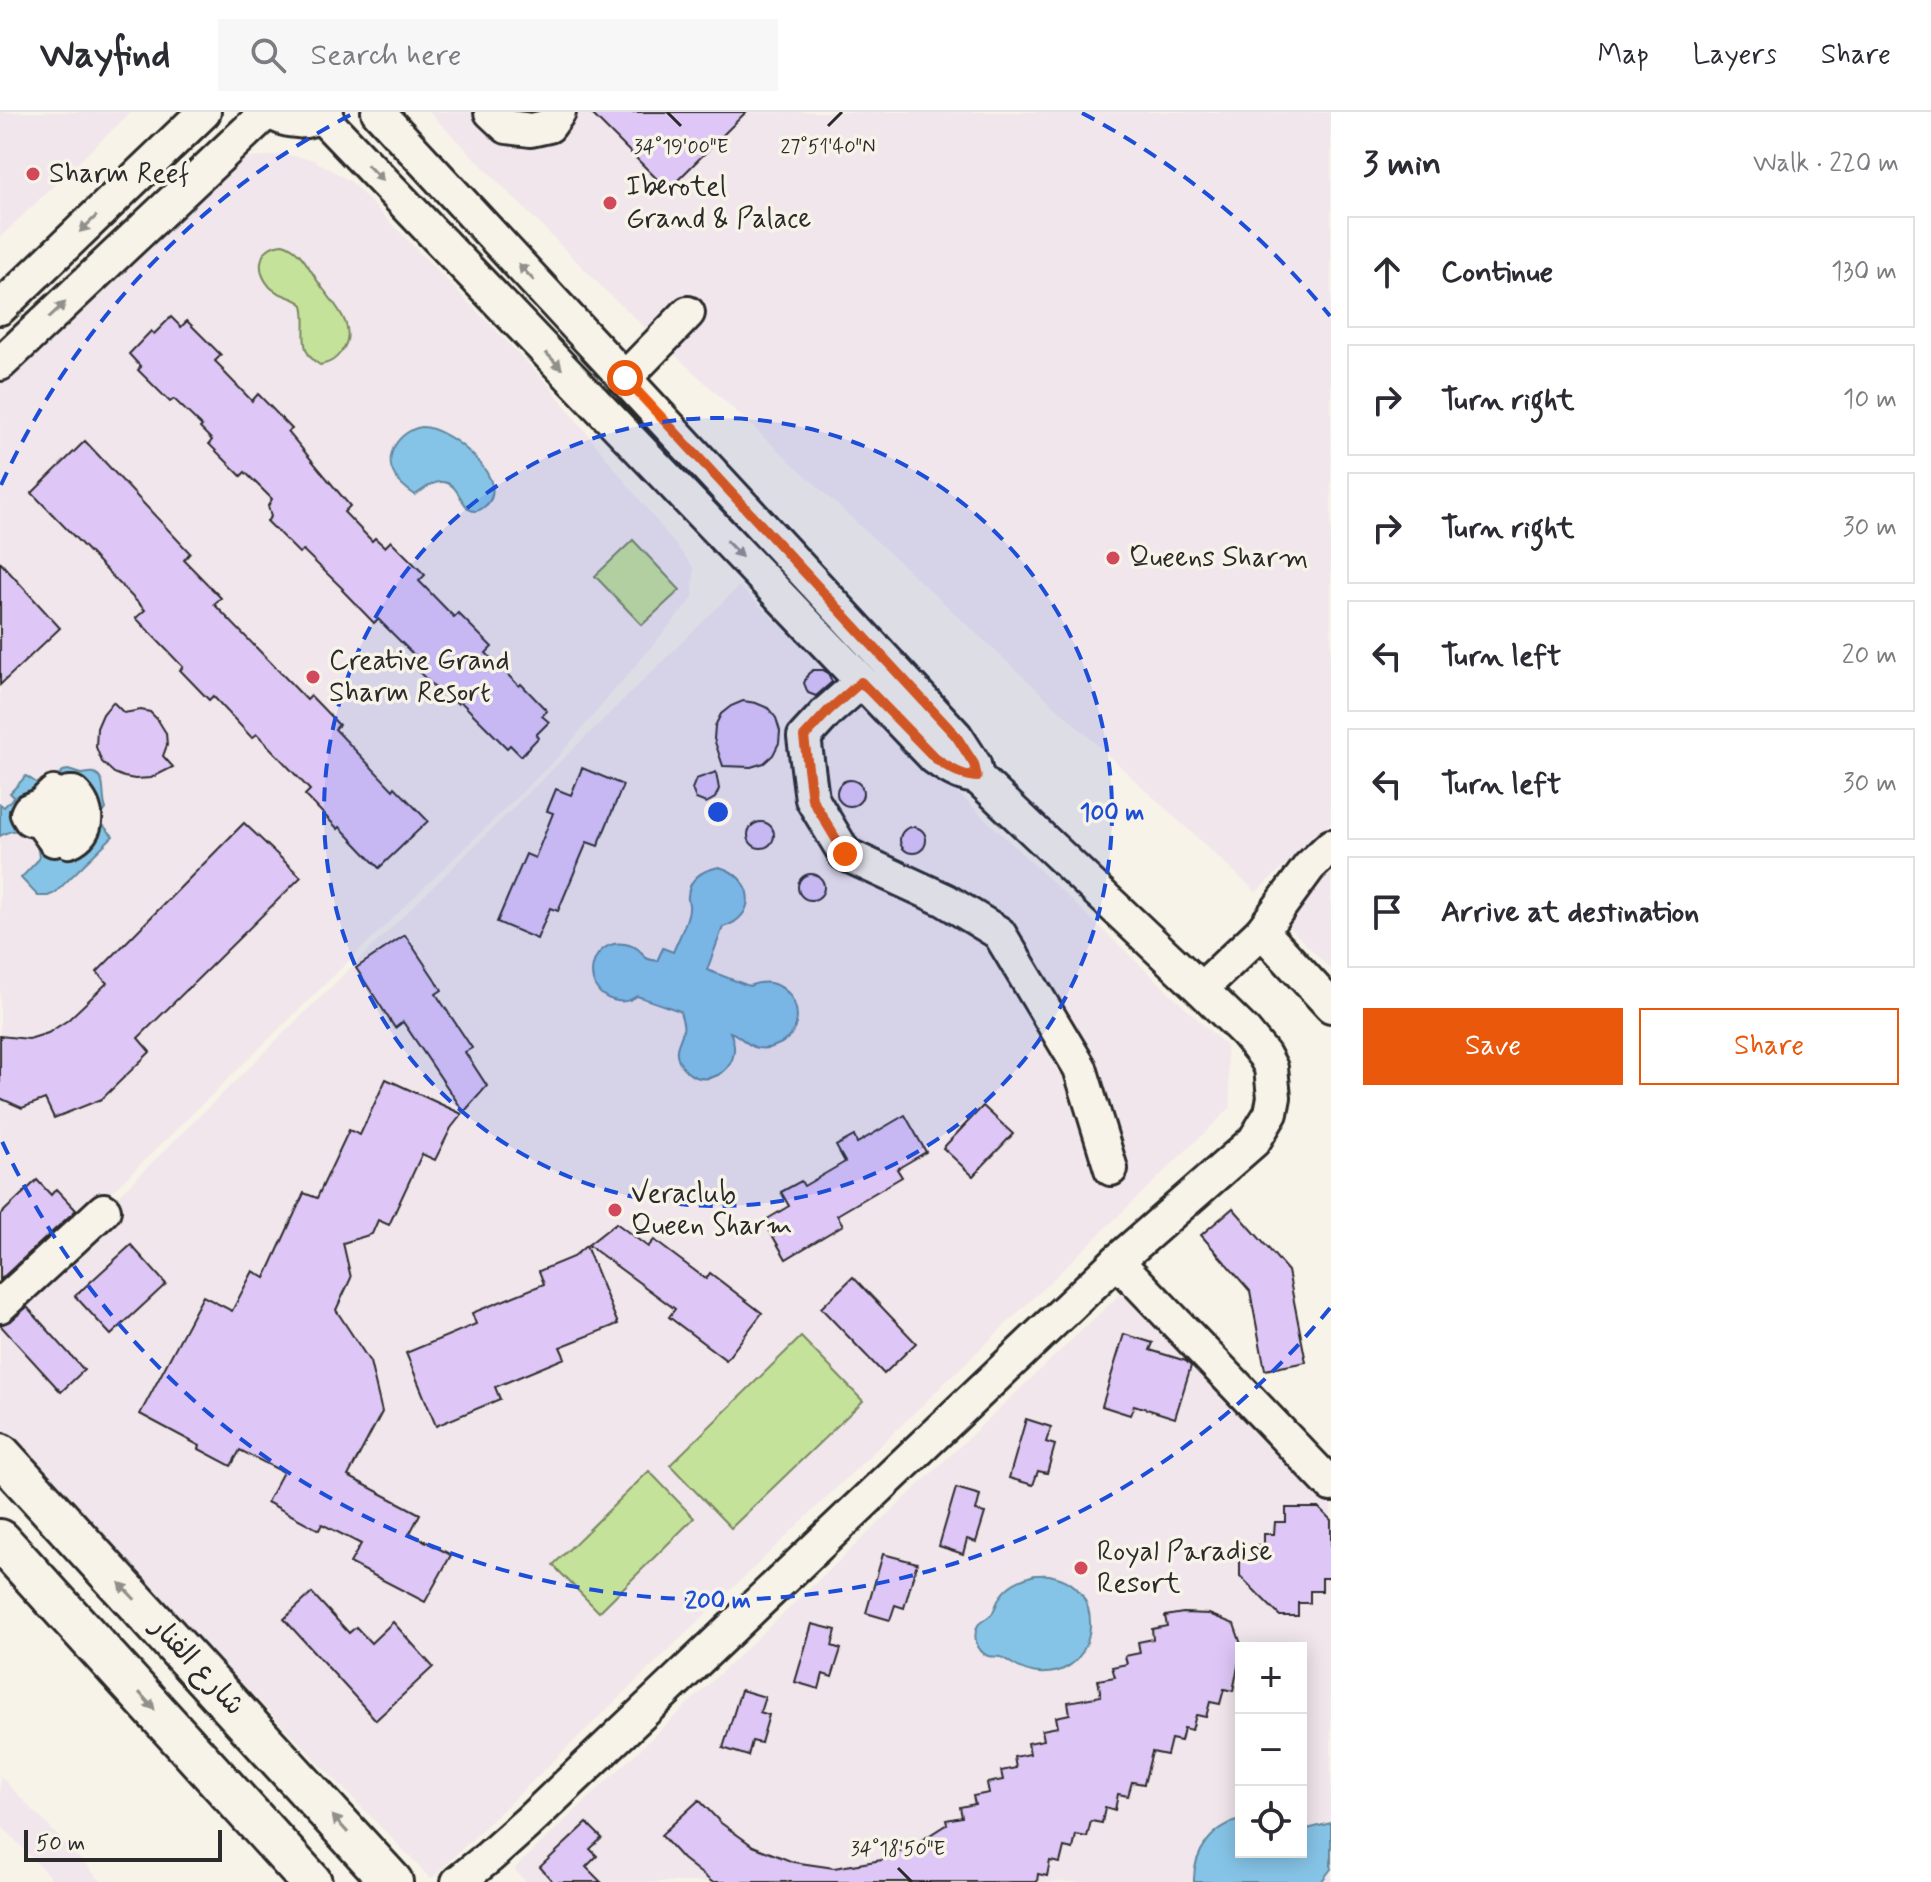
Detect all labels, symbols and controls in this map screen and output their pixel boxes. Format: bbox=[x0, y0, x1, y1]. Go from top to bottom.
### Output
search box bbox=[218, 19, 778, 91]
text: Wayfind bbox=[40, 31, 170, 80]
icon: search bbox=[246, 33, 290, 77]
text: Search here bbox=[310, 36, 461, 75]
text: Map bbox=[1598, 37, 1649, 74]
text: Layers bbox=[1693, 37, 1777, 74]
text: Share bbox=[1821, 37, 1891, 74]
text: 34°19'00"E bbox=[634, 134, 728, 161]
text: 27°51'40"N bbox=[780, 134, 876, 161]
text: 3 min bbox=[1363, 142, 1441, 187]
text: Walk · 220 m bbox=[1753, 147, 1899, 181]
place label: Sharm Reef bbox=[49, 156, 189, 193]
one-way arrow bbox=[365, 163, 383, 182]
marker: Sharm Reef bbox=[24, 165, 42, 183]
place label: Iberotel Grand & Palace bbox=[626, 169, 811, 238]
marker: Iberotel Grand & Palace bbox=[601, 194, 619, 212]
one-way arrow bbox=[78, 215, 97, 233]
icon: ahead bbox=[1365, 250, 1409, 294]
text: Continue bbox=[1441, 253, 1553, 292]
text: 130 m bbox=[1831, 255, 1897, 289]
one-way arrow bbox=[518, 263, 536, 282]
one-way arrow bbox=[47, 301, 66, 320]
one-way arrow bbox=[545, 351, 563, 370]
route start bbox=[607, 360, 643, 396]
icon: right bbox=[1365, 378, 1409, 422]
text: Turn right bbox=[1441, 381, 1574, 420]
text: 10 m bbox=[1843, 383, 1897, 417]
icon: right bbox=[1365, 506, 1409, 550]
text: Turn right bbox=[1441, 509, 1574, 548]
text: 30 m bbox=[1843, 511, 1897, 545]
one-way arrow bbox=[724, 539, 743, 558]
place label: Queens Sharm bbox=[1129, 540, 1308, 577]
marker: Queens Sharm bbox=[1104, 549, 1122, 567]
icon: left bbox=[1365, 634, 1409, 678]
text: Turn left bbox=[1441, 637, 1561, 676]
text: 20 m bbox=[1842, 639, 1897, 673]
place label: Creative Grand Sharm Resort bbox=[329, 643, 509, 712]
marker: Creative Grand Sharm Resort bbox=[304, 668, 322, 686]
icon: left bbox=[1365, 762, 1409, 806]
text: Turn left bbox=[1441, 765, 1561, 804]
text: 30 m bbox=[1843, 767, 1897, 801]
centre of rings bbox=[704, 798, 732, 826]
text: 100 m bbox=[1080, 798, 1144, 829]
route end bbox=[827, 836, 863, 872]
icon: arrive bbox=[1365, 890, 1409, 934]
text: Arrive at destination bbox=[1441, 893, 1699, 932]
button: Save bbox=[1363, 1008, 1623, 1085]
button: Share bbox=[1639, 1008, 1899, 1085]
place label: Veraclub Queen Sharm bbox=[631, 1176, 793, 1245]
marker: Veraclub Queen Sharm bbox=[606, 1201, 624, 1219]
place label: Royal Paradise Resort bbox=[1097, 1534, 1273, 1603]
marker: Royal Paradise Resort bbox=[1072, 1559, 1090, 1577]
one-way arrow bbox=[118, 1582, 136, 1601]
text: 200 m bbox=[685, 1586, 751, 1617]
street label: شارع الفنار bbox=[141, 1608, 252, 1724]
map controls bbox=[1235, 1642, 1307, 1858]
button: + bbox=[1235, 1642, 1307, 1714]
one-way arrow bbox=[137, 1691, 155, 1710]
button: − bbox=[1235, 1714, 1307, 1786]
button: locate bbox=[1235, 1786, 1307, 1858]
one-way arrow bbox=[331, 1815, 349, 1834]
scale bar bbox=[24, 1826, 222, 1862]
text: 50 m bbox=[36, 1830, 85, 1858]
text: 34°18'50"E bbox=[851, 1836, 945, 1863]

